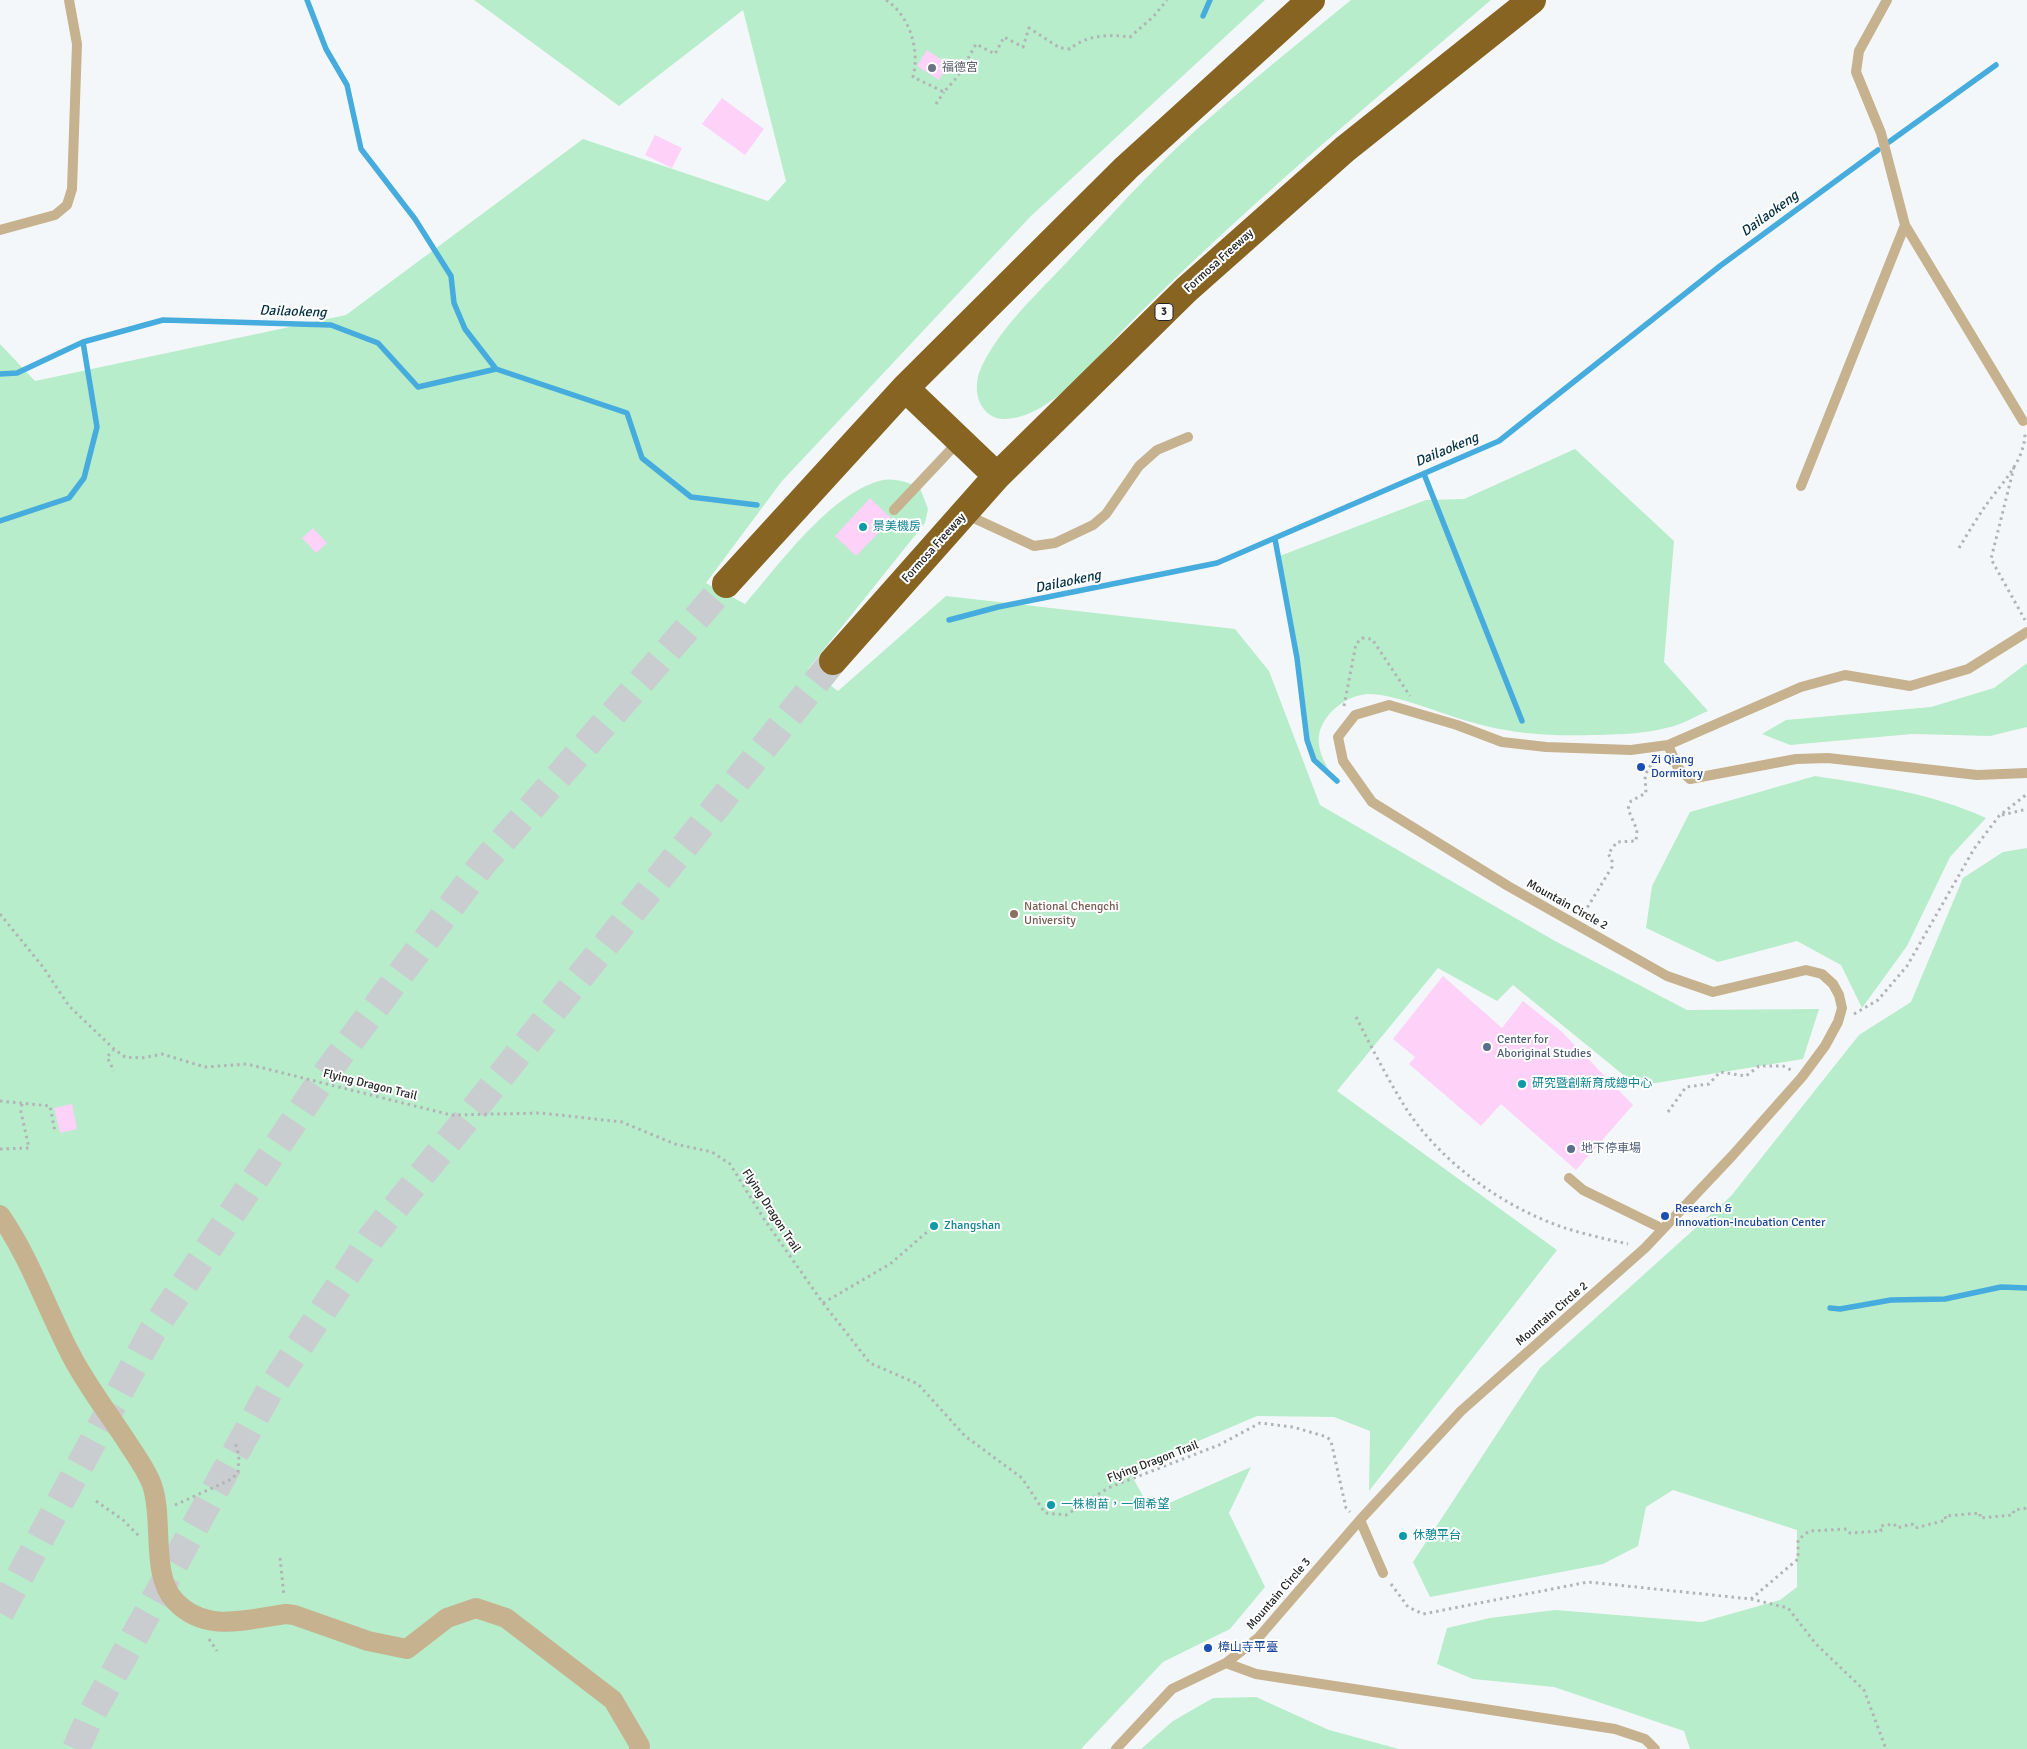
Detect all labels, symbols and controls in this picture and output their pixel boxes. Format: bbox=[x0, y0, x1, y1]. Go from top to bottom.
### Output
place label: 福德宮 bbox=[942, 61, 978, 75]
marker: 福德宮 bbox=[926, 62, 938, 74]
water label: Dailaokeng bbox=[1738, 187, 1802, 241]
street label: Formosa Freeway bbox=[1181, 226, 1257, 296]
water label: Dailaokeng bbox=[259, 302, 327, 322]
road number: 3 bbox=[1155, 304, 1173, 320]
water label: Dailaokeng bbox=[1413, 429, 1481, 471]
street label: Formosa Freeway bbox=[899, 510, 969, 586]
place label: 景美機房 bbox=[873, 520, 921, 534]
marker: 景美機房 bbox=[857, 521, 869, 533]
water label: Dailaokeng bbox=[1033, 567, 1103, 597]
place label: Zi Qiang Dormitory bbox=[1651, 753, 1703, 781]
marker: Zi Qiang Dormitory bbox=[1635, 761, 1647, 773]
street label: Mountain Circle 2 bbox=[1524, 877, 1610, 933]
place label: National Chengchi University bbox=[1024, 900, 1119, 928]
marker: National Chengchi University bbox=[1008, 908, 1020, 920]
place label: Center for Aboriginal Studies bbox=[1497, 1033, 1591, 1061]
marker: Center for Aboriginal Studies bbox=[1481, 1041, 1493, 1053]
street label: Flying Dragon Trail bbox=[321, 1066, 419, 1104]
place label: 研究暨創新育成總中心 bbox=[1532, 1077, 1652, 1091]
marker: 研究暨創新育成總中心 bbox=[1516, 1078, 1528, 1090]
place label: 地下停車場 bbox=[1581, 1142, 1641, 1156]
marker: 地下停車場 bbox=[1565, 1143, 1577, 1155]
street label: Flying Dragon Trail bbox=[739, 1167, 803, 1255]
place label: Research & Innovation-Incubation Center bbox=[1675, 1202, 1825, 1230]
marker: Research & Innovation-Incubation Center bbox=[1659, 1210, 1671, 1222]
place label: Zhangshan bbox=[944, 1219, 1001, 1233]
marker: Zhangshan bbox=[928, 1220, 940, 1232]
street label: Mountain Circle 2 bbox=[1513, 1279, 1591, 1349]
street label: Flying Dragon Trail bbox=[1105, 1438, 1201, 1486]
place label: 一株樹苗，一個希望 bbox=[1061, 1498, 1169, 1512]
marker: 一株樹苗，一個希望 bbox=[1045, 1499, 1057, 1511]
place label: 休憩平台 bbox=[1413, 1529, 1461, 1543]
marker: 休憩平台 bbox=[1397, 1530, 1409, 1542]
street label: Mountain Circle 3 bbox=[1244, 1555, 1314, 1633]
place label: 樟山寺平臺 bbox=[1218, 1641, 1278, 1655]
marker: 樟山寺平臺 bbox=[1202, 1642, 1214, 1654]

